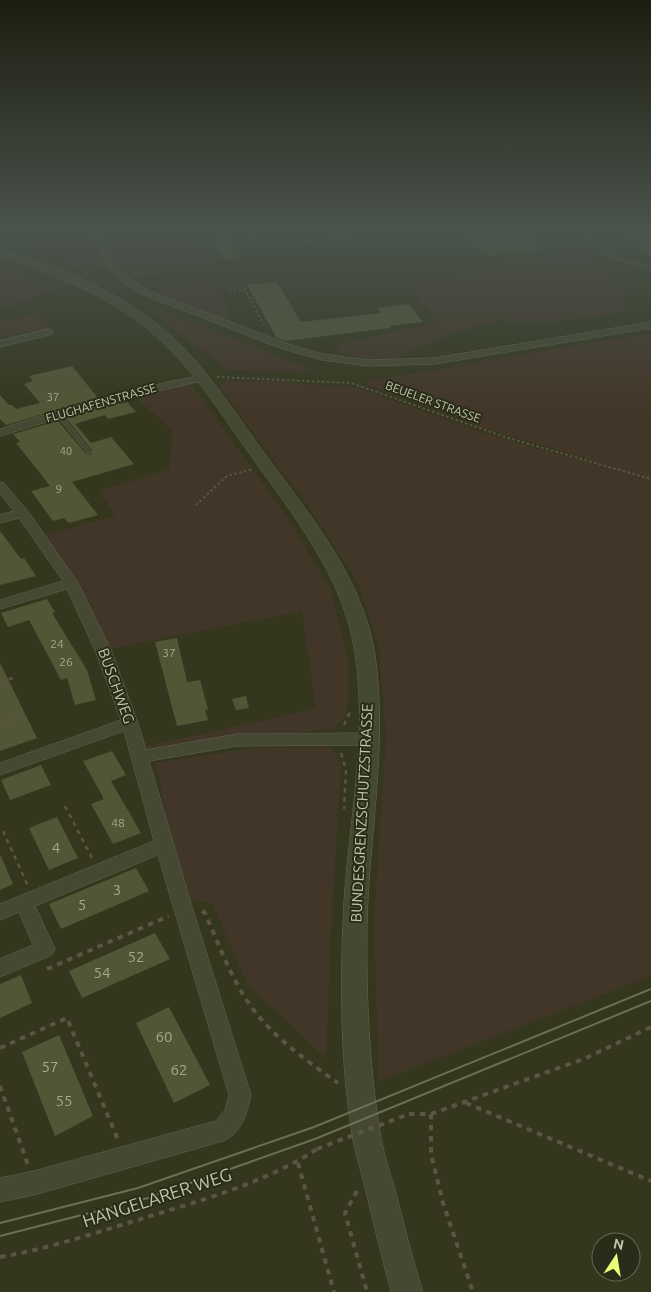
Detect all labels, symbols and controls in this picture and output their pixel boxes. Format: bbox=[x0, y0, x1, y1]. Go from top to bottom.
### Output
street label: BEUELER STRASSE bbox=[384, 378, 483, 425]
street label: FLUGHAFENSTRASSE bbox=[44, 380, 158, 425]
house number: 37 bbox=[47, 391, 59, 403]
house number: 40 bbox=[60, 445, 72, 457]
house number: 9 bbox=[56, 482, 62, 495]
house number: 24 bbox=[50, 637, 64, 650]
street label: BUSCHWEG bbox=[95, 646, 138, 726]
house number: 37 bbox=[162, 646, 176, 659]
house number: 26 bbox=[59, 655, 73, 668]
street label: BUNDESGRENZSCHUTZSTRASSE bbox=[347, 703, 376, 923]
house number: 48 bbox=[111, 816, 125, 829]
house number: 4 bbox=[52, 839, 60, 856]
house number: 3 bbox=[113, 881, 121, 898]
house number: 5 bbox=[78, 896, 86, 913]
house number: 52 bbox=[128, 948, 144, 965]
house number: 54 bbox=[94, 964, 110, 981]
house number: 60 bbox=[156, 1028, 172, 1045]
house number: 57 bbox=[42, 1058, 58, 1075]
house number: 62 bbox=[171, 1061, 187, 1078]
house number: 55 bbox=[56, 1092, 72, 1109]
street label: HANGELARER WEG bbox=[80, 1164, 234, 1231]
north arrow bbox=[591, 1232, 641, 1282]
text: N bbox=[612, 1235, 625, 1253]

